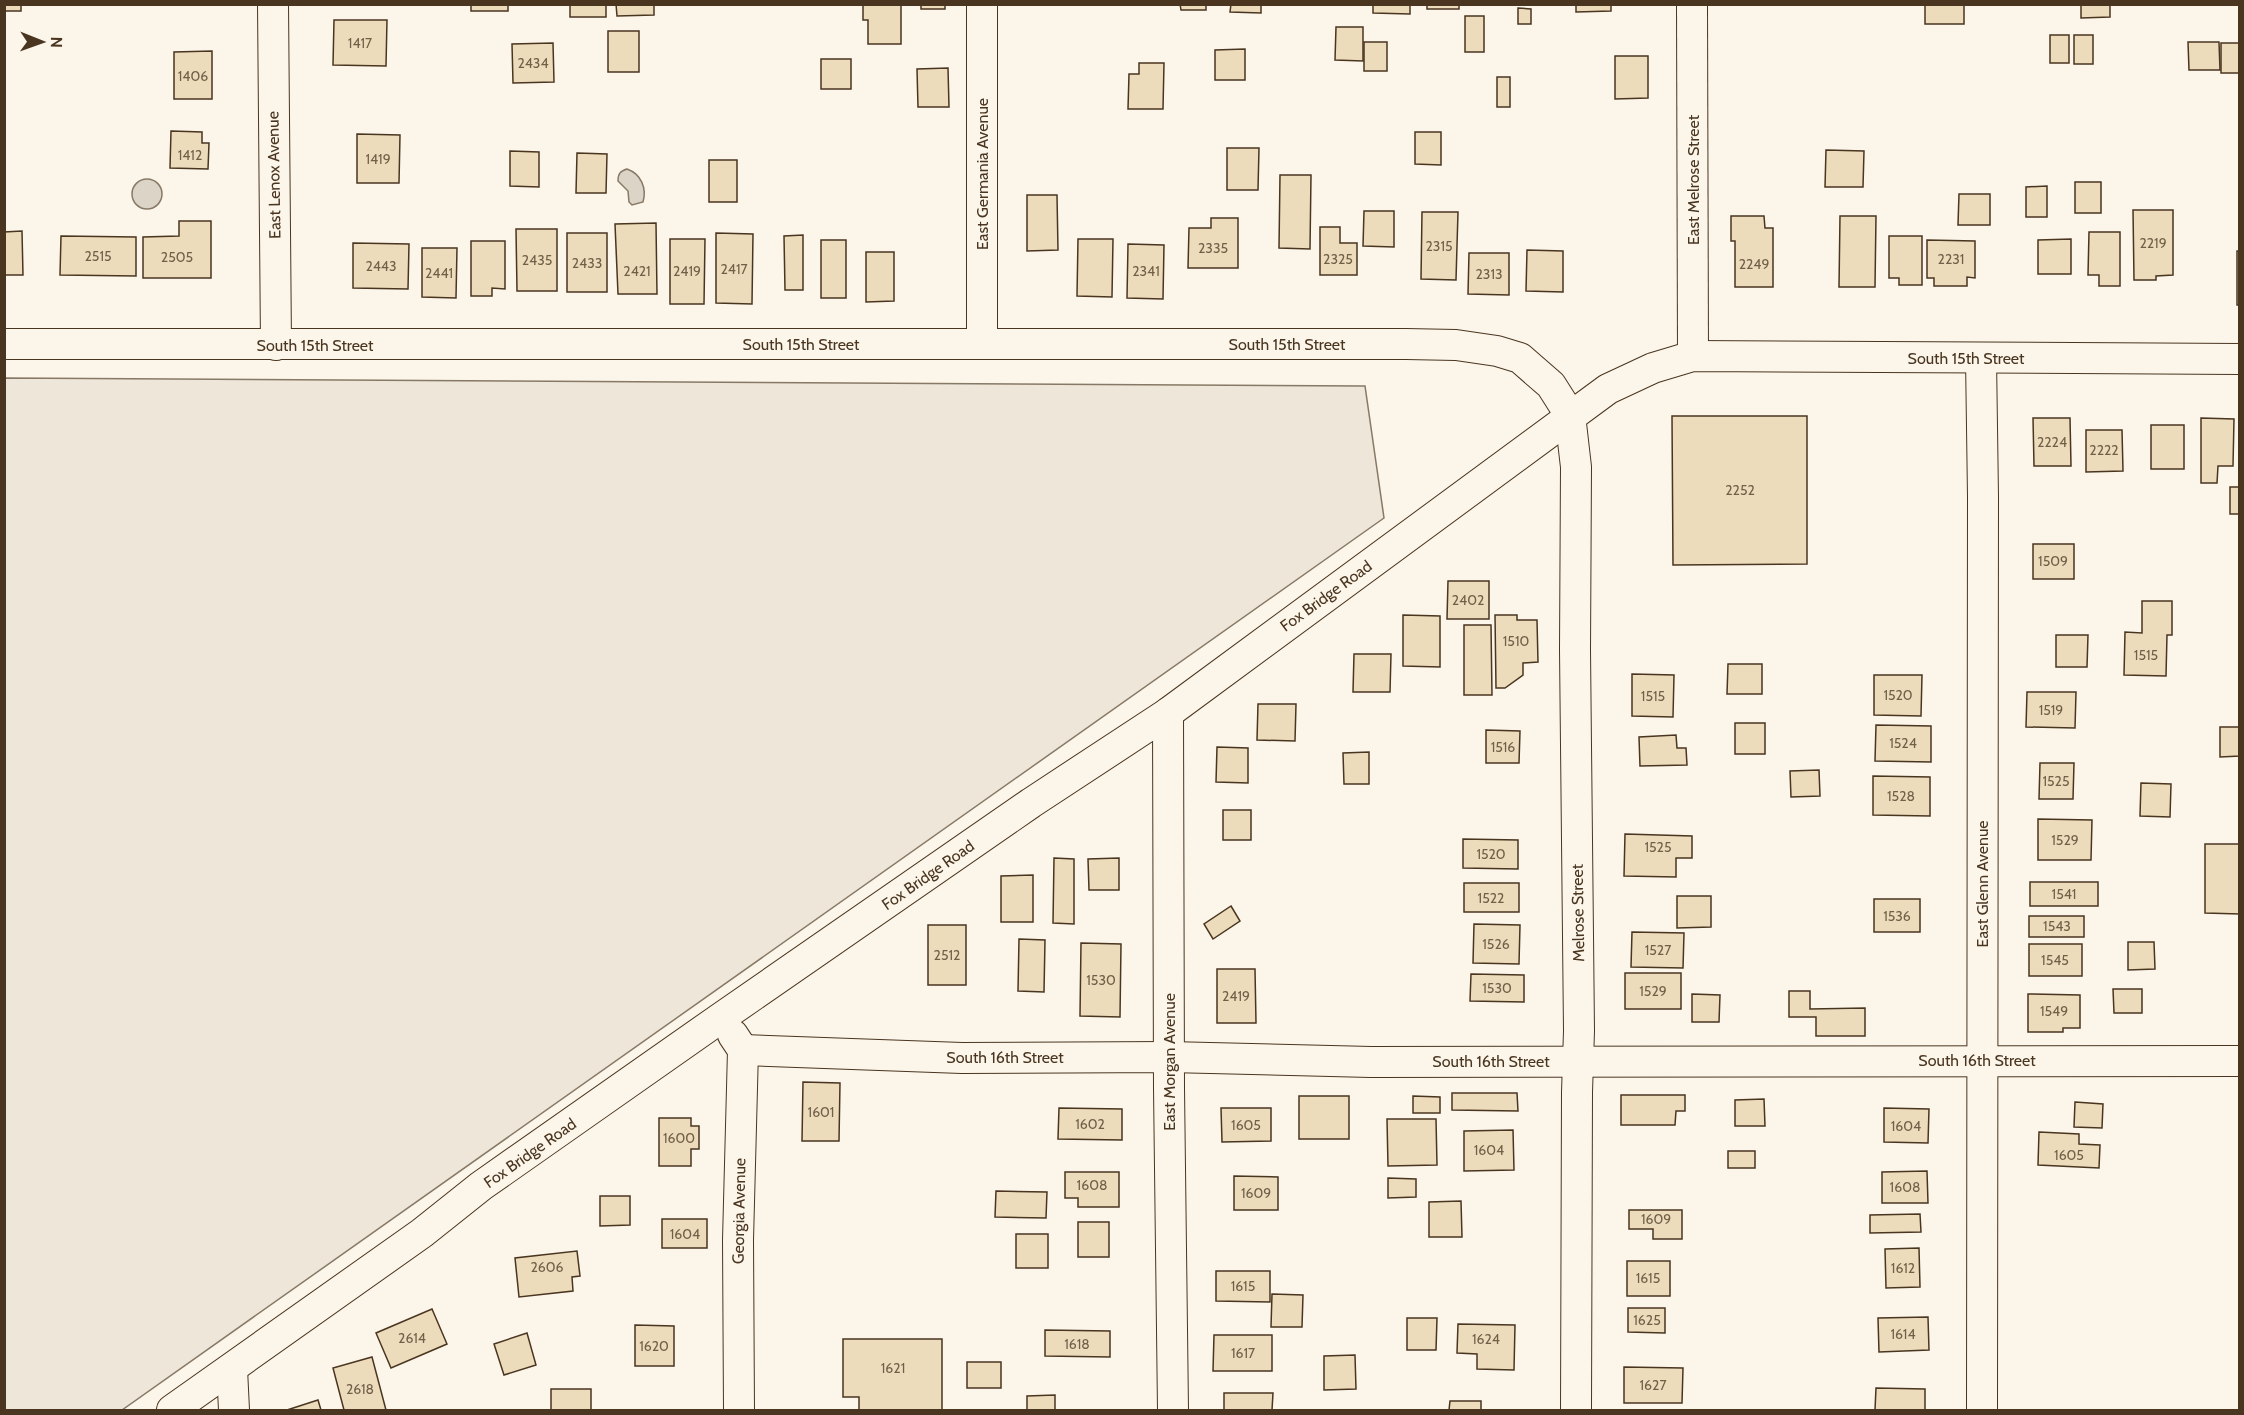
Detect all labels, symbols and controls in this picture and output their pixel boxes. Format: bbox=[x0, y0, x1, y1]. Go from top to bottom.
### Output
north arrow bbox=[12, 12, 72, 72]
house number: 1417 bbox=[348, 34, 372, 52]
text: N bbox=[47, 36, 66, 48]
house number: 2434 bbox=[517, 54, 549, 72]
house number: 1406 bbox=[178, 67, 208, 85]
street label: East Germania Avenue bbox=[973, 98, 992, 250]
street label: East Lenox Avenue bbox=[263, 111, 285, 239]
street label: East Melrose Street bbox=[1684, 114, 1703, 245]
house number: 1412 bbox=[178, 146, 202, 164]
house number: 1419 bbox=[365, 150, 391, 168]
house number: 2219 bbox=[2139, 234, 2167, 252]
house number: 2315 bbox=[1425, 237, 1453, 255]
house number: 2335 bbox=[1198, 239, 1228, 257]
house number: 2515 bbox=[84, 247, 112, 265]
house number: 2505 bbox=[161, 248, 193, 266]
house number: 2325 bbox=[1323, 250, 1353, 268]
house number: 2231 bbox=[1938, 250, 1964, 268]
house number: 2435 bbox=[522, 251, 552, 269]
house number: 2433 bbox=[572, 254, 602, 272]
house number: 2249 bbox=[1739, 255, 1769, 273]
house number: 2443 bbox=[365, 257, 397, 275]
house number: 2417 bbox=[720, 260, 748, 278]
house number: 2421 bbox=[623, 262, 651, 280]
house number: 2419 bbox=[673, 262, 701, 280]
house number: 2341 bbox=[1132, 262, 1160, 280]
house number: 2441 bbox=[425, 264, 453, 282]
house number: 2313 bbox=[1475, 265, 1503, 283]
street label: South 15th Street bbox=[743, 335, 860, 354]
street label: South 15th Street bbox=[1229, 335, 1346, 354]
street label: South 15th Street bbox=[257, 336, 374, 355]
street label: South 15th Street bbox=[1908, 349, 2025, 368]
house number: 2224 bbox=[2037, 433, 2067, 451]
house number: 2222 bbox=[2089, 441, 2119, 459]
house number: 2252 bbox=[1725, 481, 1755, 499]
house number: 1509 bbox=[2038, 552, 2068, 570]
street label: Fox Bridge Road bbox=[1276, 556, 1376, 636]
house number: 2402 bbox=[1452, 591, 1484, 609]
house number: 1510 bbox=[1503, 632, 1529, 650]
house number: 1515 bbox=[2134, 646, 2158, 664]
house number: 1520 bbox=[1883, 686, 1913, 704]
house number: 1515 bbox=[1641, 687, 1665, 705]
house number: 1519 bbox=[2039, 701, 2063, 719]
house number: 1524 bbox=[1889, 734, 1917, 752]
house number: 1516 bbox=[1491, 738, 1515, 756]
house number: 1525 bbox=[2042, 772, 2070, 790]
house number: 1528 bbox=[1887, 787, 1915, 805]
street label: East Glenn Avenue bbox=[1973, 821, 1992, 947]
house number: 1529 bbox=[2051, 831, 2079, 849]
street label: Fox Bridge Road bbox=[878, 836, 978, 914]
house number: 1525 bbox=[1644, 838, 1672, 856]
house number: 1520 bbox=[1476, 845, 1506, 863]
street label: Melrose Street bbox=[1568, 863, 1588, 962]
house number: 1541 bbox=[2052, 885, 2076, 903]
house number: 1522 bbox=[1478, 889, 1504, 907]
house number: 1536 bbox=[1883, 907, 1911, 925]
house number: 1543 bbox=[2043, 917, 2071, 935]
house number: 1526 bbox=[1482, 935, 1510, 953]
house number: 1527 bbox=[1645, 941, 1671, 959]
house number: 2512 bbox=[934, 946, 960, 964]
house number: 1545 bbox=[2041, 951, 2069, 969]
house number: 1530 bbox=[1086, 971, 1116, 989]
house number: 1530 bbox=[1482, 979, 1512, 997]
house number: 1529 bbox=[1639, 982, 1667, 1000]
house number: 2419 bbox=[1222, 987, 1250, 1005]
street label: East Morgan Avenue bbox=[1160, 993, 1179, 1131]
house number: 1549 bbox=[2040, 1002, 2068, 1020]
street label: South 16th Street bbox=[946, 1048, 1064, 1067]
street label: South 16th Street bbox=[1918, 1051, 2036, 1070]
street label: South 16th Street bbox=[1432, 1052, 1550, 1071]
house number: 1601 bbox=[808, 1103, 834, 1121]
street label: Fox Bridge Road bbox=[480, 1114, 580, 1192]
house number: 1602 bbox=[1075, 1115, 1105, 1133]
house number: 1605 bbox=[1231, 1116, 1261, 1134]
house number: 1604 bbox=[1891, 1117, 1921, 1135]
house number: 1600 bbox=[663, 1129, 695, 1147]
house number: 1604 bbox=[1474, 1141, 1504, 1159]
house number: 1605 bbox=[2054, 1146, 2084, 1164]
street label: Georgia Avenue bbox=[729, 1158, 749, 1264]
house number: 1608 bbox=[1077, 1176, 1107, 1194]
house number: 1608 bbox=[1890, 1178, 1920, 1196]
house number: 1609 bbox=[1241, 1184, 1271, 1202]
house number: 1609 bbox=[1641, 1210, 1671, 1228]
house number: 1604 bbox=[670, 1225, 700, 1243]
house number: 2606 bbox=[530, 1258, 564, 1276]
house number: 1612 bbox=[1891, 1259, 1915, 1277]
house number: 1615 bbox=[1636, 1269, 1660, 1287]
house number: 1615 bbox=[1231, 1277, 1255, 1295]
house number: 1625 bbox=[1633, 1311, 1661, 1329]
house number: 1614 bbox=[1890, 1325, 1916, 1343]
house number: 2614 bbox=[398, 1329, 426, 1347]
house number: 1624 bbox=[1472, 1330, 1500, 1348]
house number: 1618 bbox=[1064, 1335, 1090, 1353]
house number: 1620 bbox=[639, 1337, 669, 1355]
house number: 1617 bbox=[1231, 1344, 1255, 1362]
house number: 1621 bbox=[881, 1359, 905, 1377]
house number: 1627 bbox=[1640, 1376, 1666, 1394]
house number: 2618 bbox=[346, 1380, 374, 1398]

